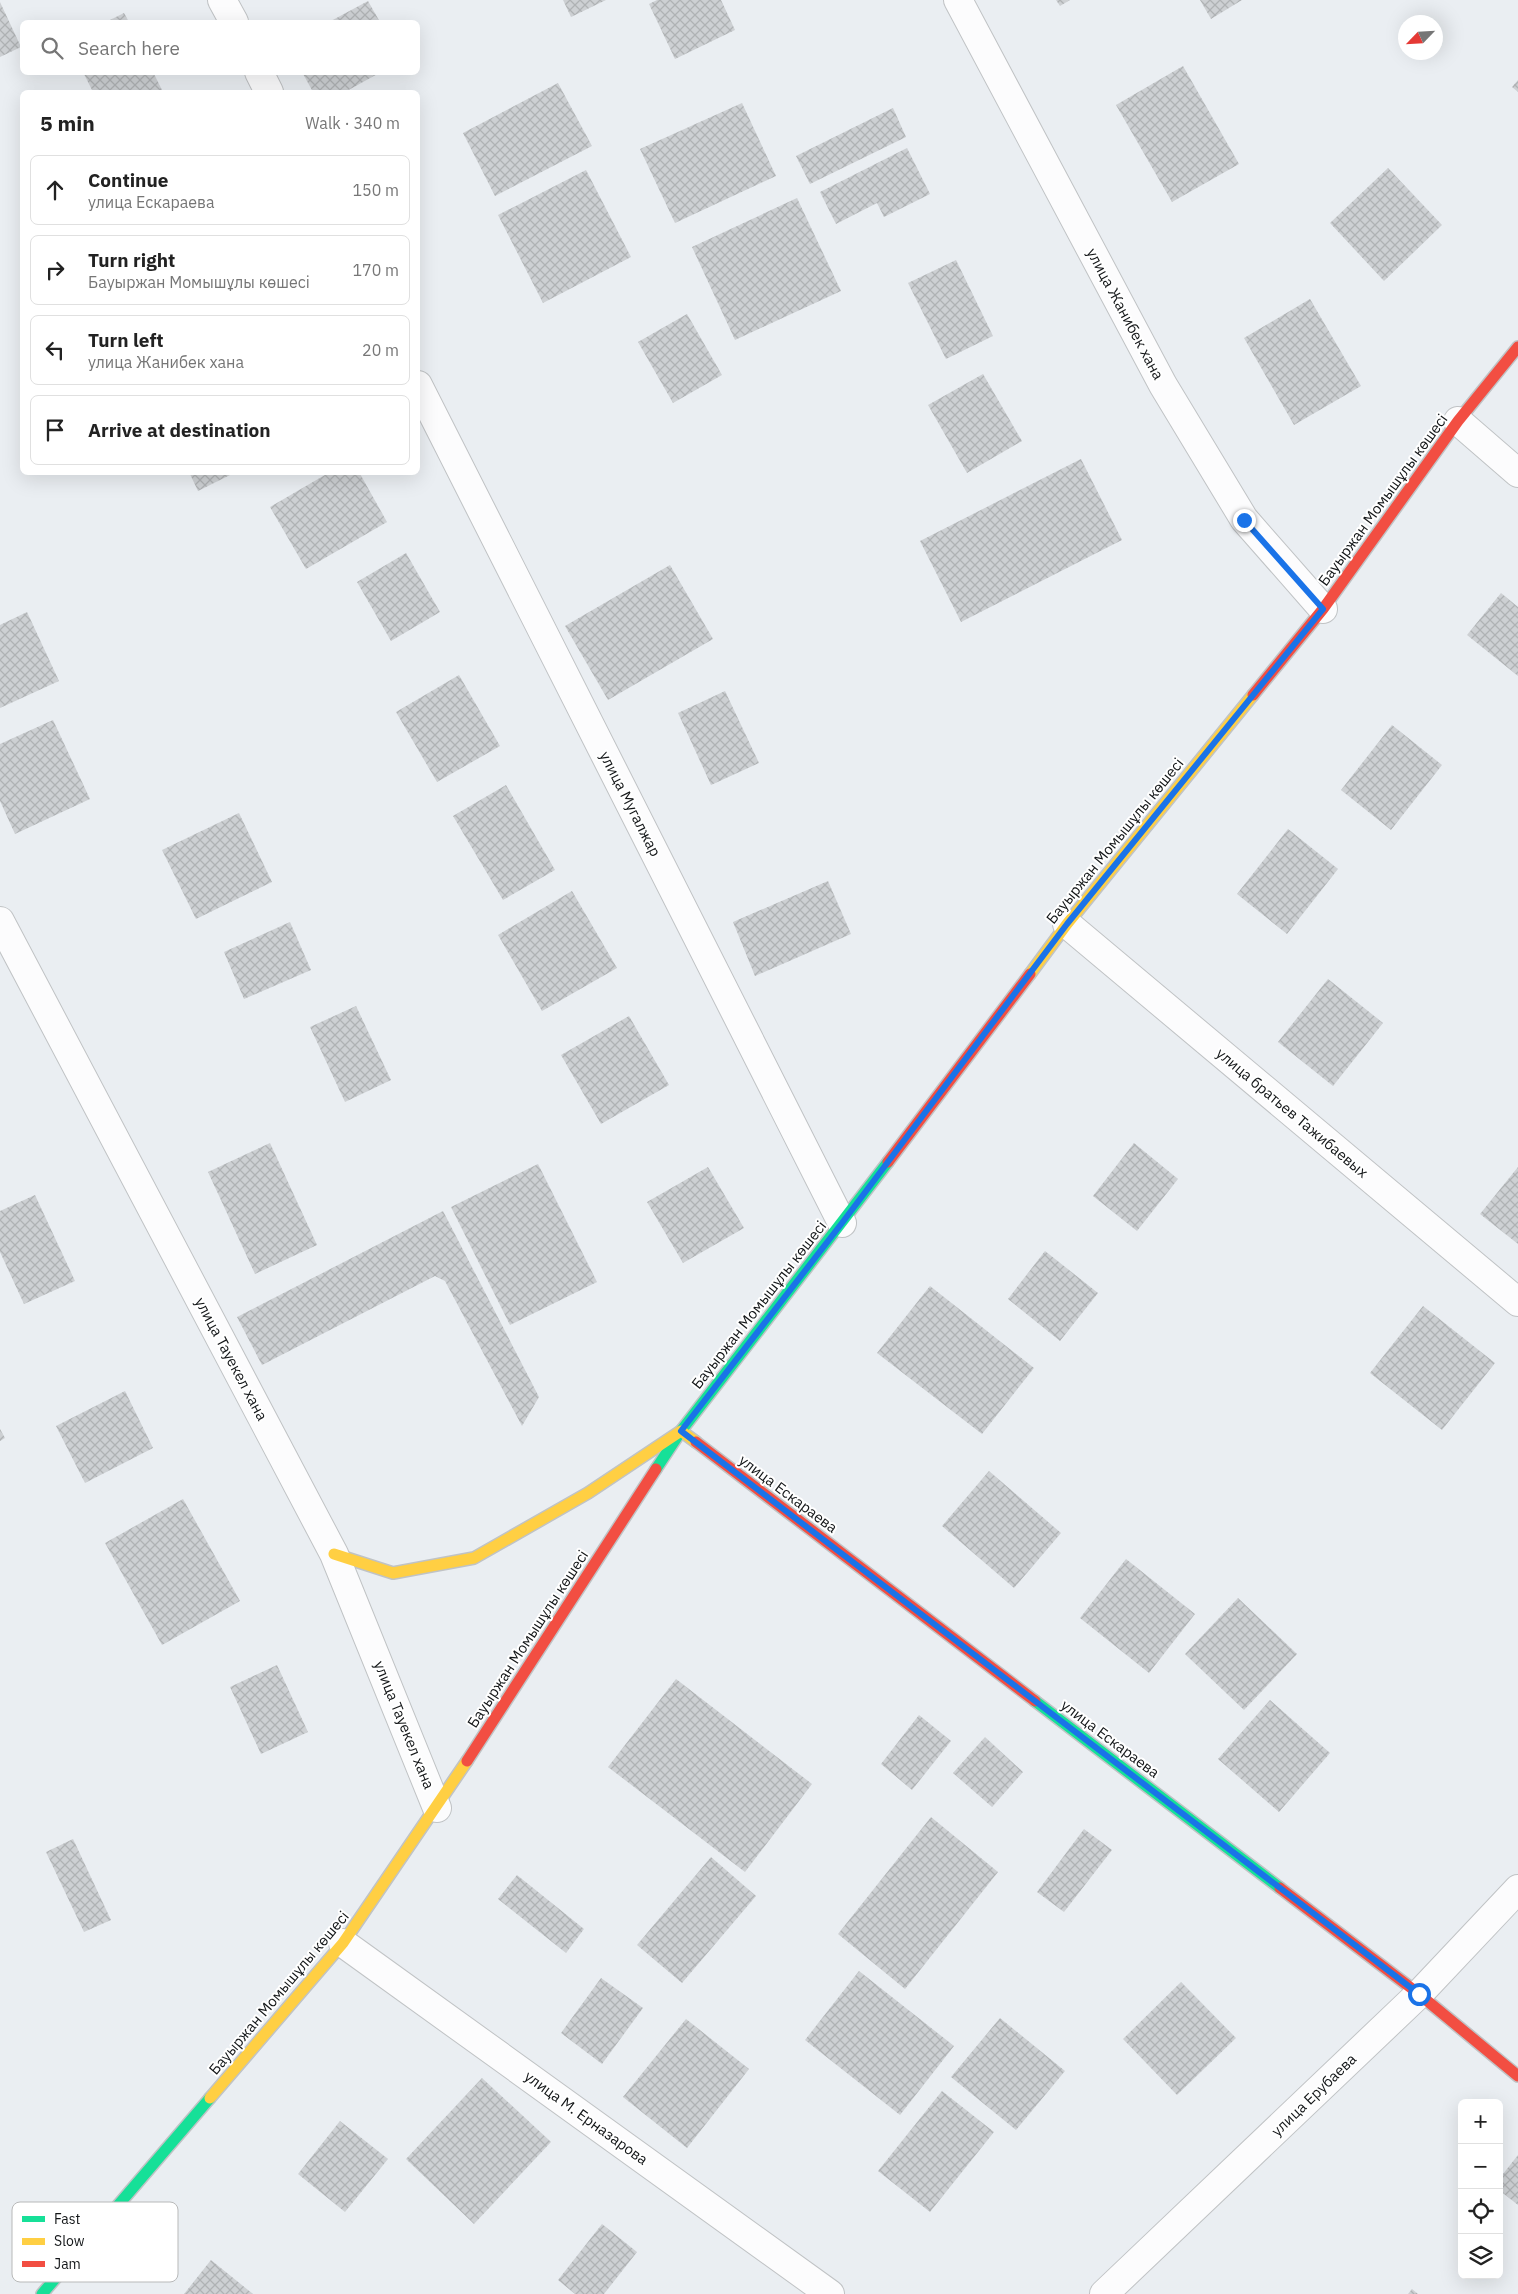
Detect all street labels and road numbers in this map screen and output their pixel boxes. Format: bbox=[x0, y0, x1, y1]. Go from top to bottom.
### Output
street label: улица Жанибек хана bbox=[1083, 245, 1168, 383]
street label: Бауыржан Момышұлы көшесі bbox=[1314, 410, 1451, 589]
street label: улица Мугалжар bbox=[596, 748, 665, 860]
street label: Бауыржан Момышұлы көшесі bbox=[1042, 754, 1187, 927]
street label: улица братьев Тажибаевых bbox=[1213, 1043, 1372, 1182]
street label: Бауыржан Момышұлы көшесі bbox=[687, 1217, 830, 1392]
street label: улица Тауекел хана bbox=[191, 1294, 272, 1424]
street label: улица Ескараева bbox=[735, 1450, 841, 1537]
street label: Бауыржан Момышұлы көшесі bbox=[463, 1546, 592, 1731]
street label: улица Тауекел хана bbox=[370, 1658, 439, 1792]
street label: улица Ескараева bbox=[1057, 1695, 1163, 1782]
street label: Бауыржан Момышұлы көшесі bbox=[205, 1907, 353, 2078]
street label: улица Ерубаева bbox=[1267, 2049, 1360, 2140]
street label: улица М. Ерназарова bbox=[521, 2066, 652, 2169]

